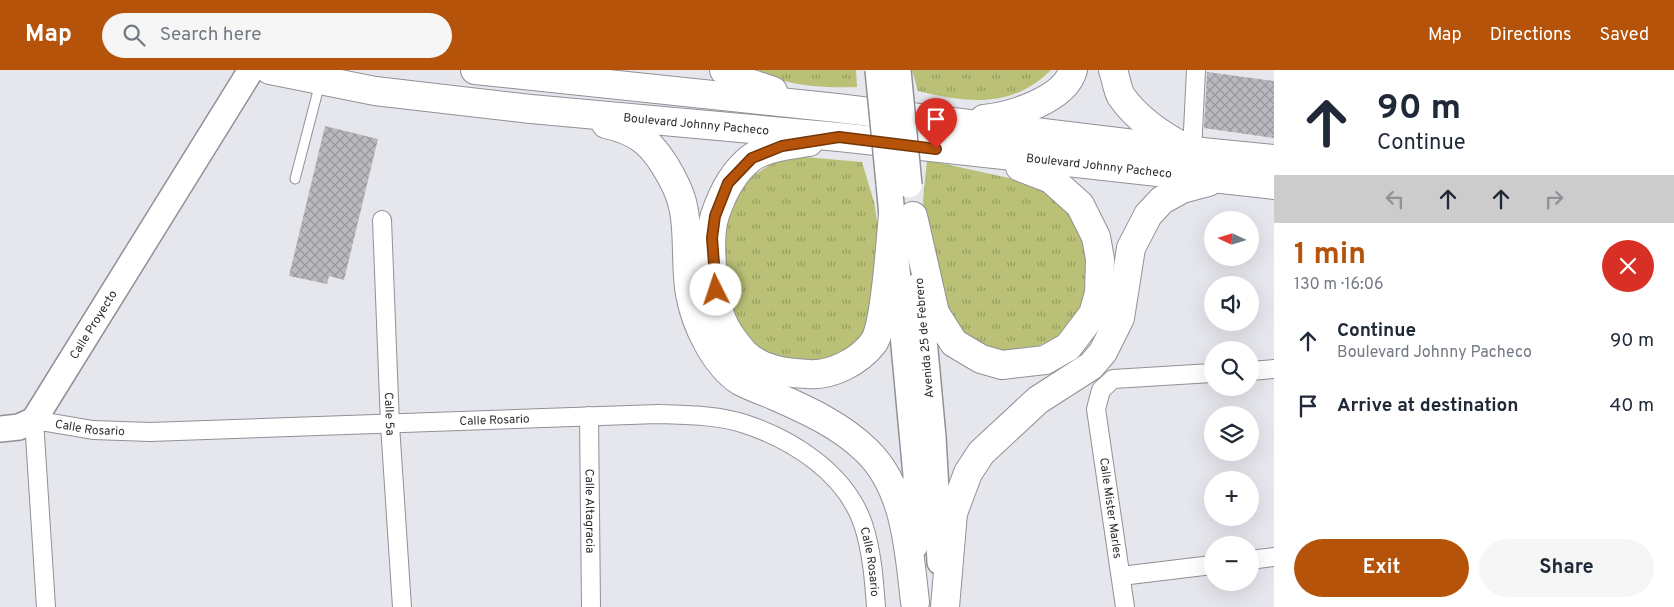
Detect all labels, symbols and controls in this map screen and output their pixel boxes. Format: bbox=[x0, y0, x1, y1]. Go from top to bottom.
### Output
search box bbox=[102, 13, 452, 58]
text: Map bbox=[25, 20, 72, 50]
icon: search bbox=[120, 21, 148, 49]
text: Search here bbox=[160, 23, 261, 47]
text: Map bbox=[1428, 24, 1462, 47]
text: Directions bbox=[1490, 24, 1572, 47]
text: Saved bbox=[1600, 24, 1649, 47]
text: 90 m bbox=[1377, 87, 1461, 131]
icon: ahead bbox=[1294, 90, 1359, 155]
pin bbox=[915, 98, 957, 149]
icon: arrive bbox=[922, 105, 950, 133]
street label: Boulevard Johnny Pacheco bbox=[622, 110, 770, 140]
text: Continue bbox=[1377, 130, 1466, 157]
street label: Boulevard Johnny Pacheco bbox=[1025, 151, 1173, 183]
icon: left bbox=[1381, 185, 1409, 213]
icon: ahead bbox=[1434, 185, 1462, 213]
icon: ahead bbox=[1487, 185, 1515, 213]
icon: right bbox=[1540, 185, 1568, 213]
north arrow bbox=[1204, 211, 1259, 266]
map controls bbox=[1204, 211, 1259, 591]
text: 1 min bbox=[1294, 237, 1366, 274]
button: close bbox=[1602, 240, 1654, 292]
position arrow bbox=[689, 263, 741, 315]
text: 130 m · 16:06 bbox=[1294, 275, 1384, 295]
button: sound bbox=[1204, 276, 1259, 331]
street label: Avenida 25 de Febrero bbox=[912, 277, 938, 399]
street label: Calle Proyecto bbox=[67, 287, 122, 363]
text: Continue bbox=[1337, 319, 1416, 343]
icon: ahead bbox=[1294, 327, 1322, 355]
text: 90 m bbox=[1610, 329, 1654, 353]
button: search bbox=[1204, 341, 1259, 396]
text: Boulevard Johnny Pacheco bbox=[1337, 343, 1532, 363]
street label: Calle 5a bbox=[380, 392, 398, 436]
icon: arrive bbox=[1294, 392, 1322, 420]
text: Arrive at destination bbox=[1337, 394, 1518, 418]
text: 40 m bbox=[1609, 394, 1654, 418]
button: layers bbox=[1204, 406, 1259, 461]
street label: Calle Rosario bbox=[459, 412, 530, 430]
street label: Calle Rosario bbox=[54, 417, 125, 440]
street label: Calle Mister Marles bbox=[1095, 457, 1125, 560]
street label: Calle Altagracia bbox=[581, 469, 597, 553]
button: + bbox=[1204, 471, 1259, 526]
street label: Calle Rosario bbox=[855, 525, 882, 598]
button: − bbox=[1204, 536, 1259, 591]
button: Exit bbox=[1294, 539, 1469, 597]
button: Share bbox=[1479, 539, 1654, 597]

